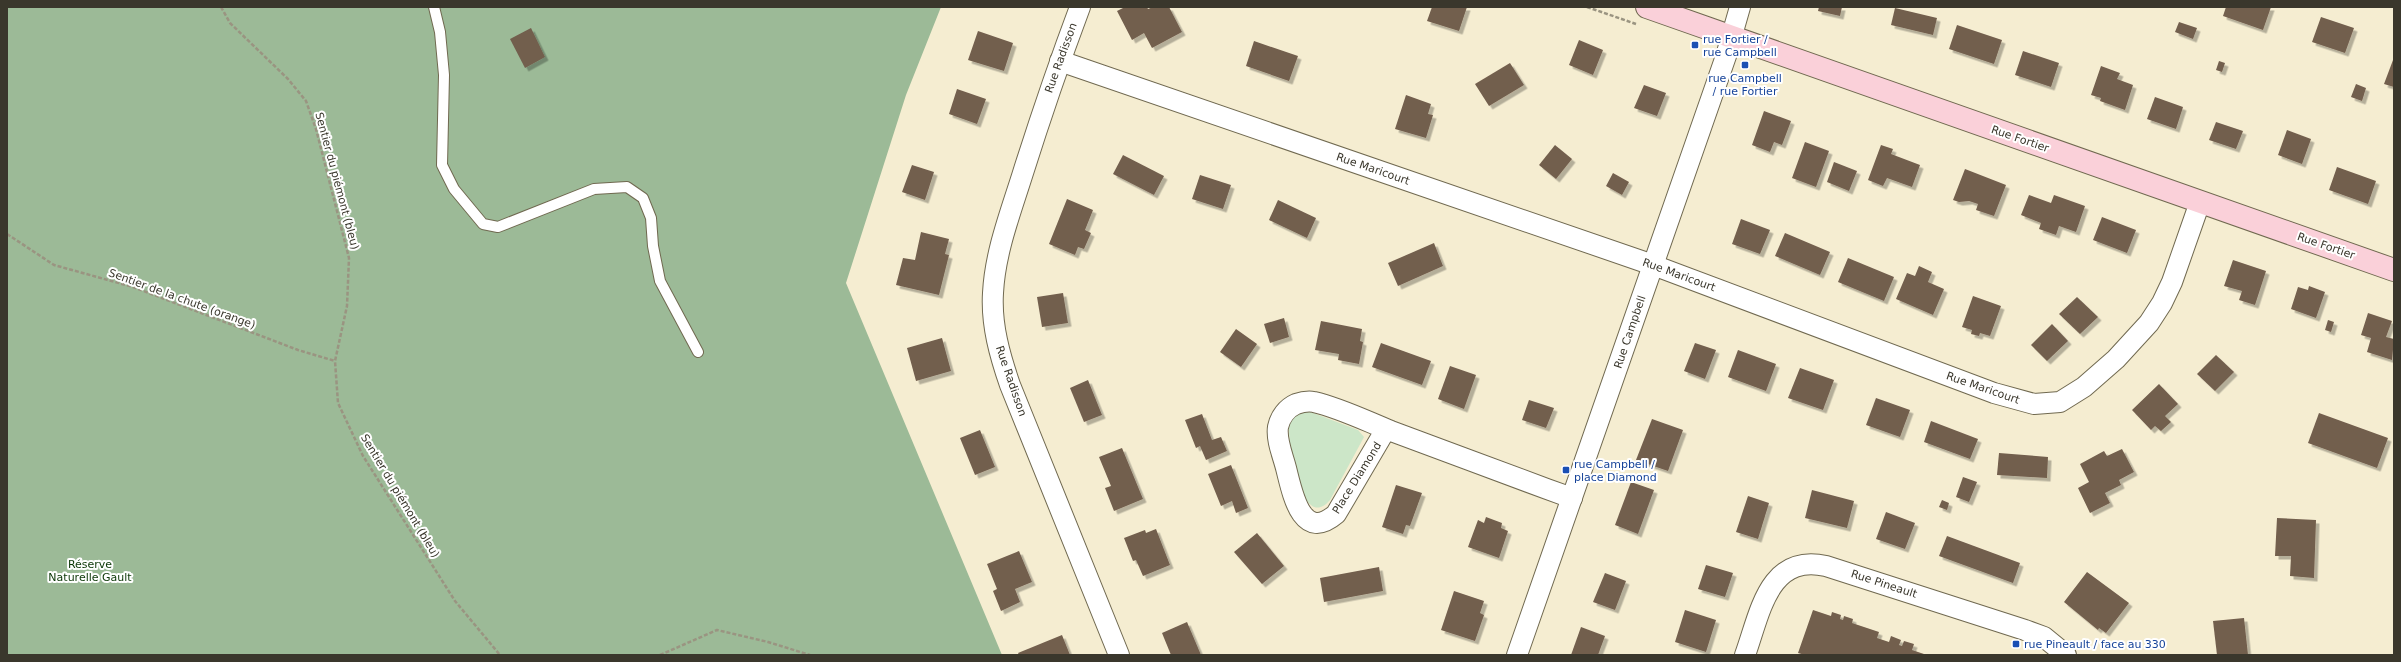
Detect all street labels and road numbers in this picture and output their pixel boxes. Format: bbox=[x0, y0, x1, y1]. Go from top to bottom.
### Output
street label: Rue Radisson bbox=[1042, 21, 1080, 95]
street label: Sentier du piémont (bleu) bbox=[312, 111, 362, 251]
street label: Rue Fortier bbox=[1989, 123, 2051, 155]
street label: Rue Maricourt bbox=[1335, 150, 1412, 188]
street label: Rue Fortier bbox=[2295, 230, 2357, 262]
street label: Rue Maricourt bbox=[1641, 256, 1718, 294]
street label: Sentier de la chute (orange) bbox=[107, 266, 257, 332]
street label: Rue Campbell bbox=[1611, 294, 1649, 370]
street label: Rue Radisson bbox=[993, 344, 1029, 418]
street label: Rue Maricourt bbox=[1945, 369, 2022, 407]
street label: Sentier du piémont (bleu) bbox=[358, 432, 442, 560]
street label: Place Diamond bbox=[1330, 440, 1384, 516]
street label: Rue Pineault bbox=[1849, 567, 1919, 601]

